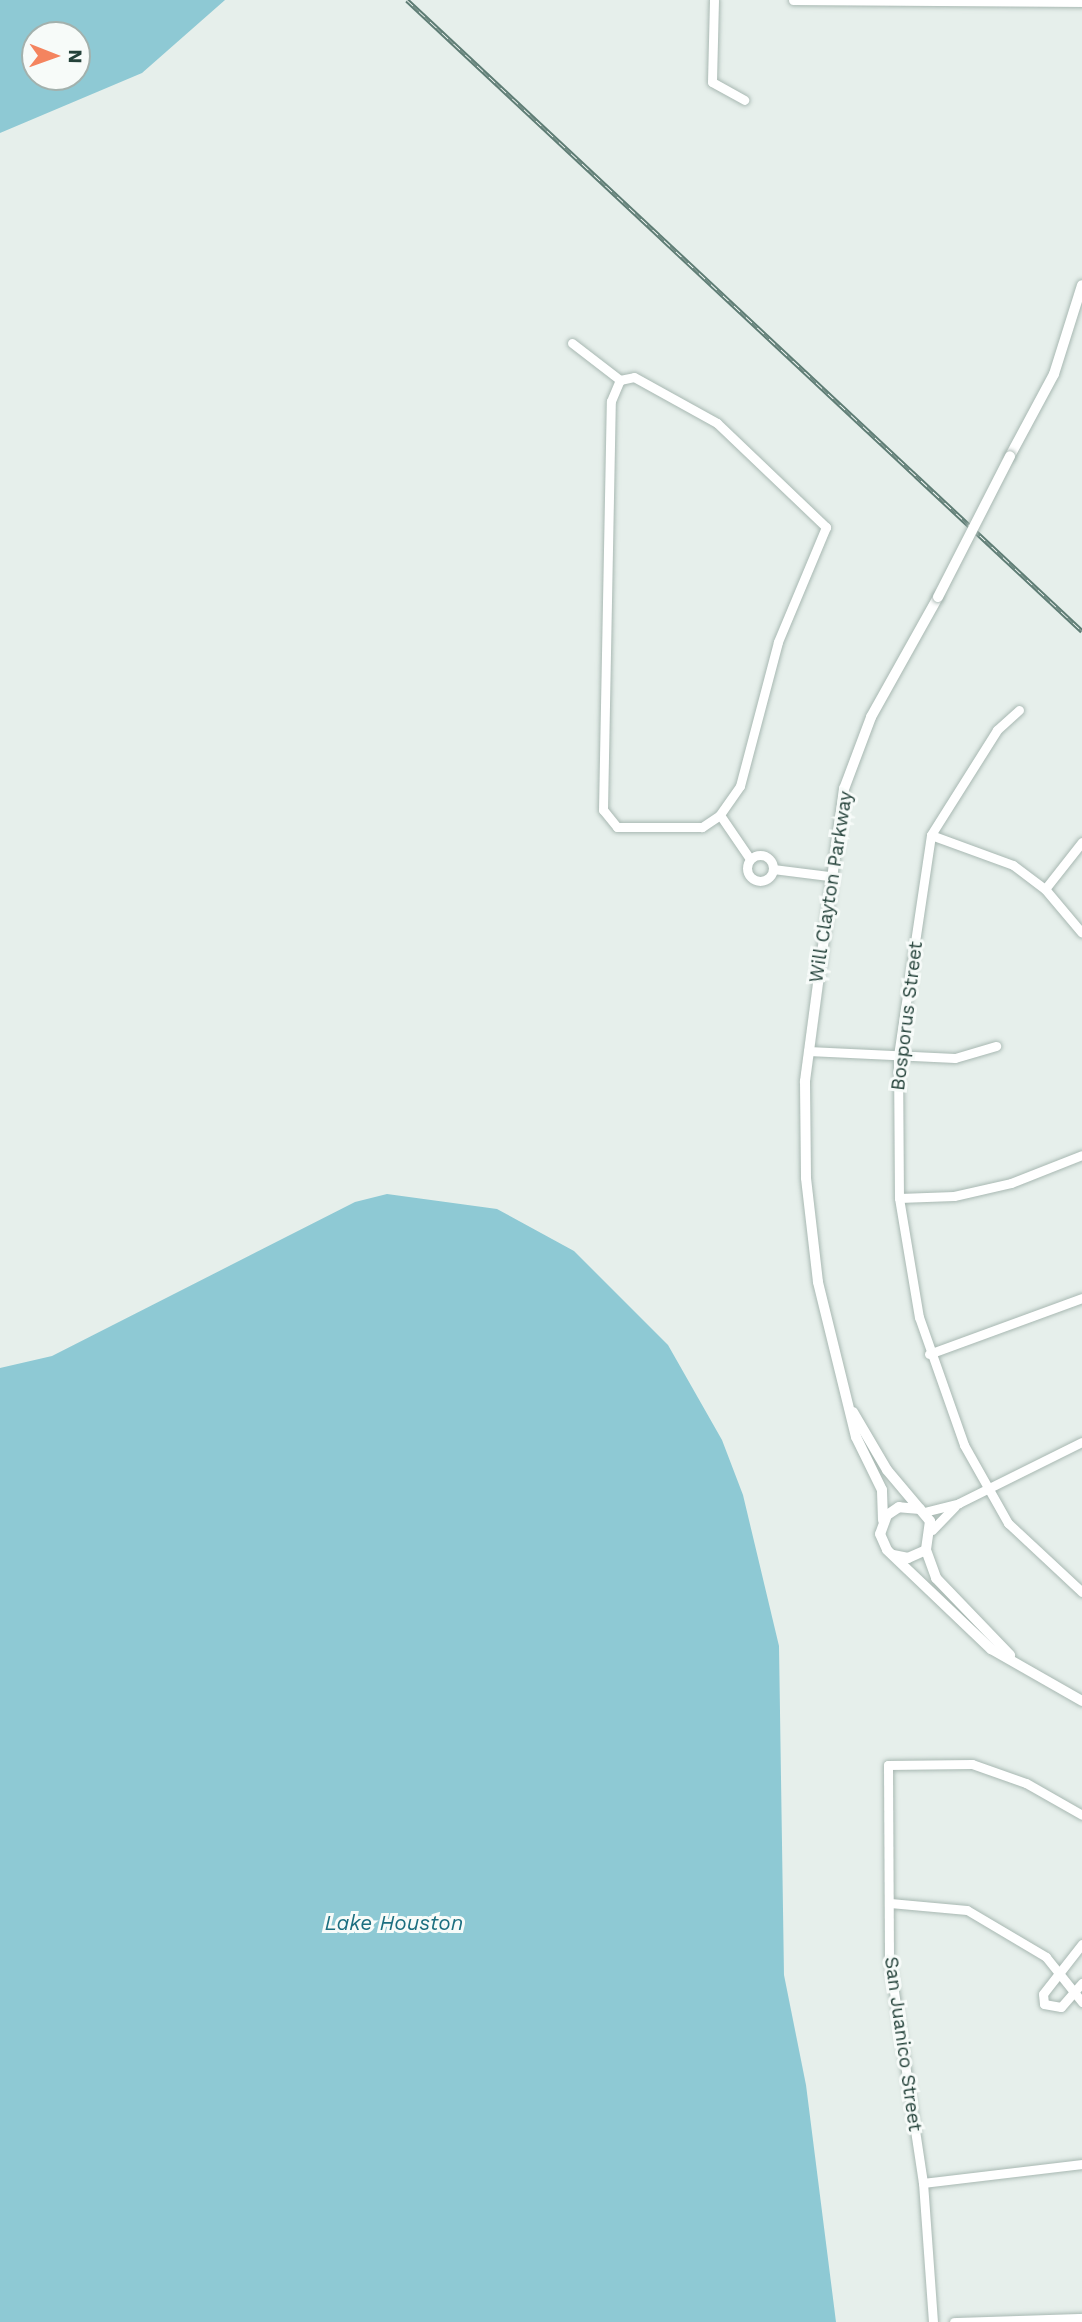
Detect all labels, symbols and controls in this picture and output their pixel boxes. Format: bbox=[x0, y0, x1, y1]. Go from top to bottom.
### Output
north arrow bbox=[21, 21, 91, 91]
text: N bbox=[64, 49, 87, 64]
street label: Will Clayton Parkway bbox=[805, 789, 857, 985]
street label: Bosporus Street bbox=[887, 940, 927, 1092]
water label: Lake Houston bbox=[325, 1910, 463, 1936]
street label: San Juanico Street bbox=[879, 1955, 927, 2133]

